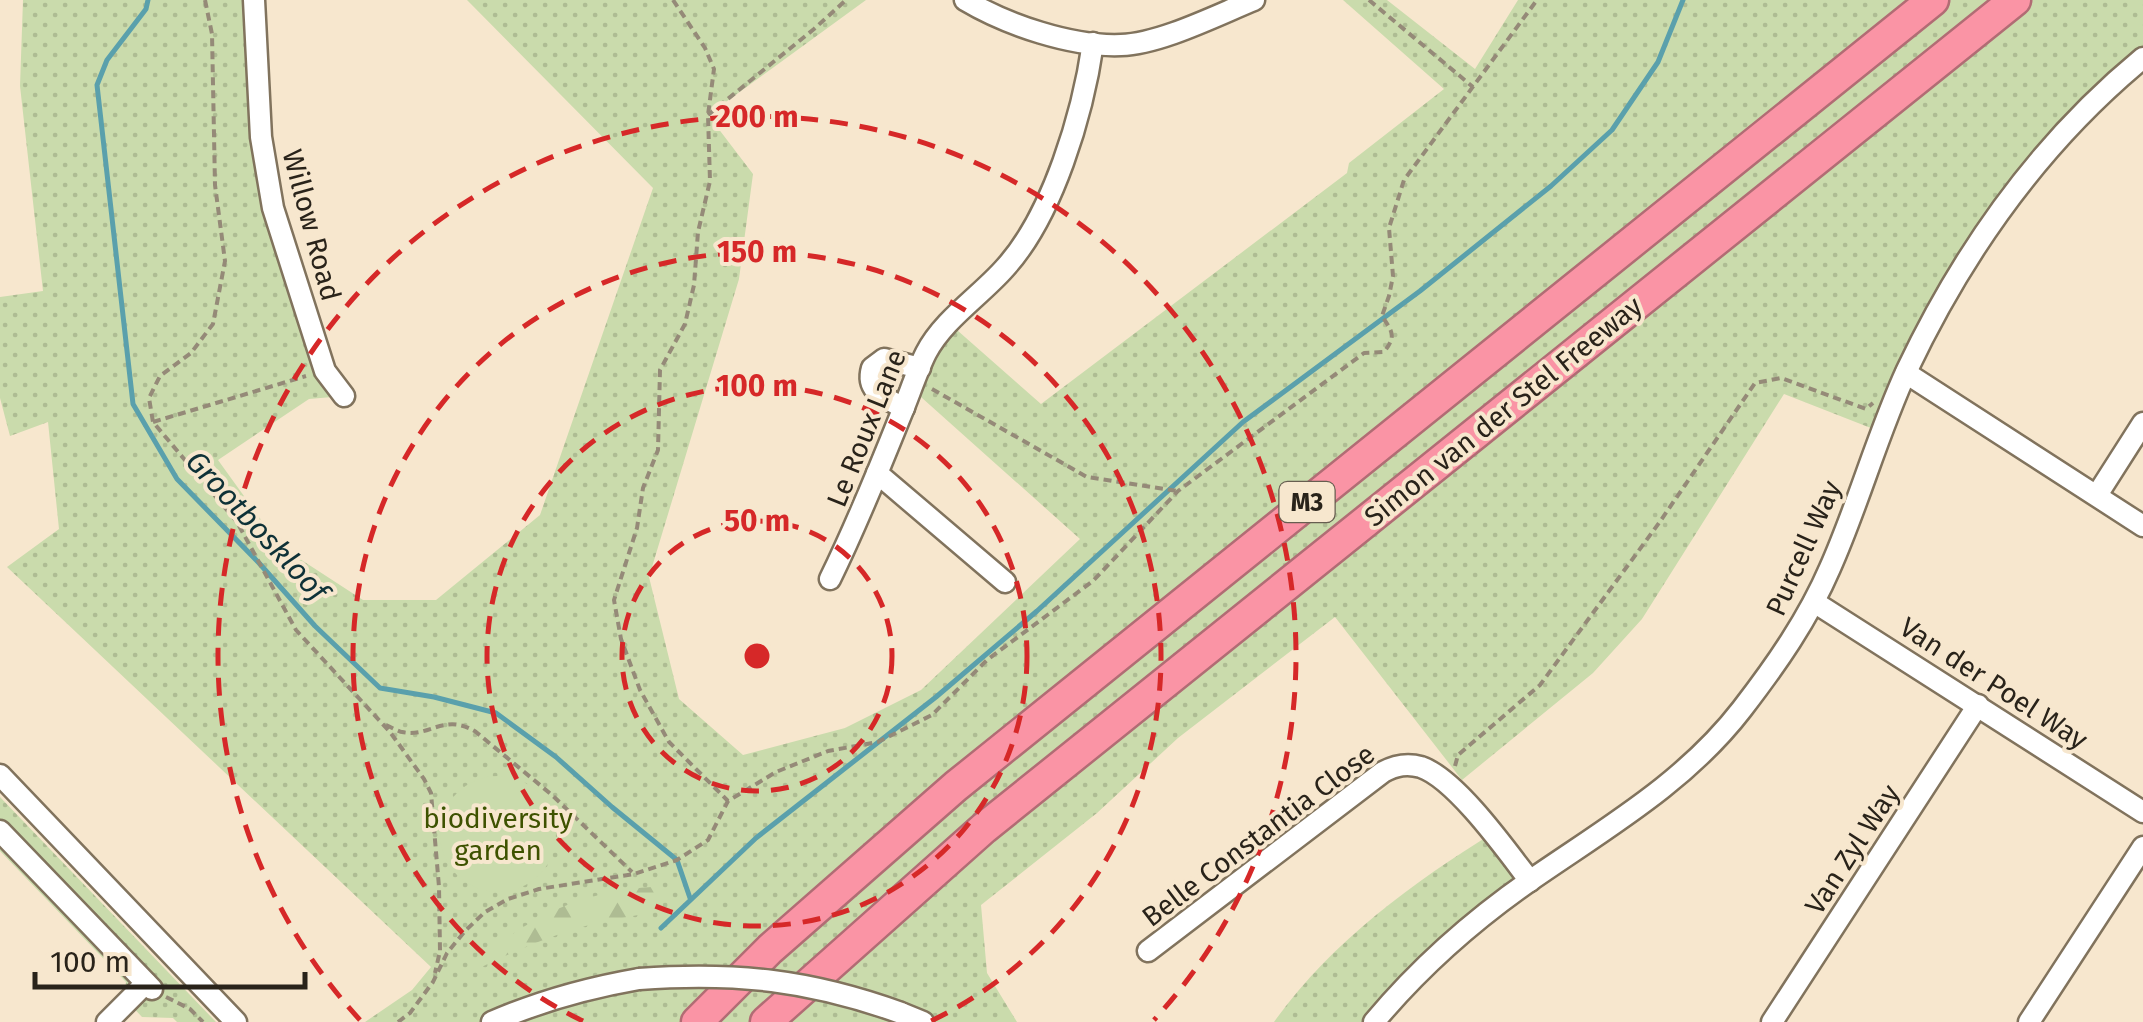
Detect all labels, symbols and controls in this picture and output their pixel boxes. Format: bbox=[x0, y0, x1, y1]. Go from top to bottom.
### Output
text: 200 m bbox=[715, 99, 799, 135]
street label: Willow Road bbox=[275, 146, 348, 305]
text: 150 m bbox=[717, 234, 797, 270]
street label: Simon van der Stel Freeway bbox=[1358, 289, 1649, 534]
street label: Le Roux Lane bbox=[820, 345, 913, 512]
text: 100 m bbox=[716, 368, 798, 404]
water label: Grootboskloof bbox=[178, 443, 339, 612]
street label: Purcell Way bbox=[1759, 475, 1848, 621]
road number: M3 bbox=[1280, 482, 1334, 522]
text: 50 m bbox=[724, 503, 790, 539]
street label: Van der Poel Way bbox=[1894, 610, 2094, 757]
centre of rings bbox=[739, 638, 775, 674]
street label: Belle Constantia Close bbox=[1136, 737, 1381, 934]
street label: Van Zyl Way bbox=[1798, 778, 1907, 920]
park label: biodiversity garden bbox=[423, 802, 573, 867]
scale bar bbox=[35, 927, 305, 989]
text: 100 m bbox=[50, 944, 130, 980]

